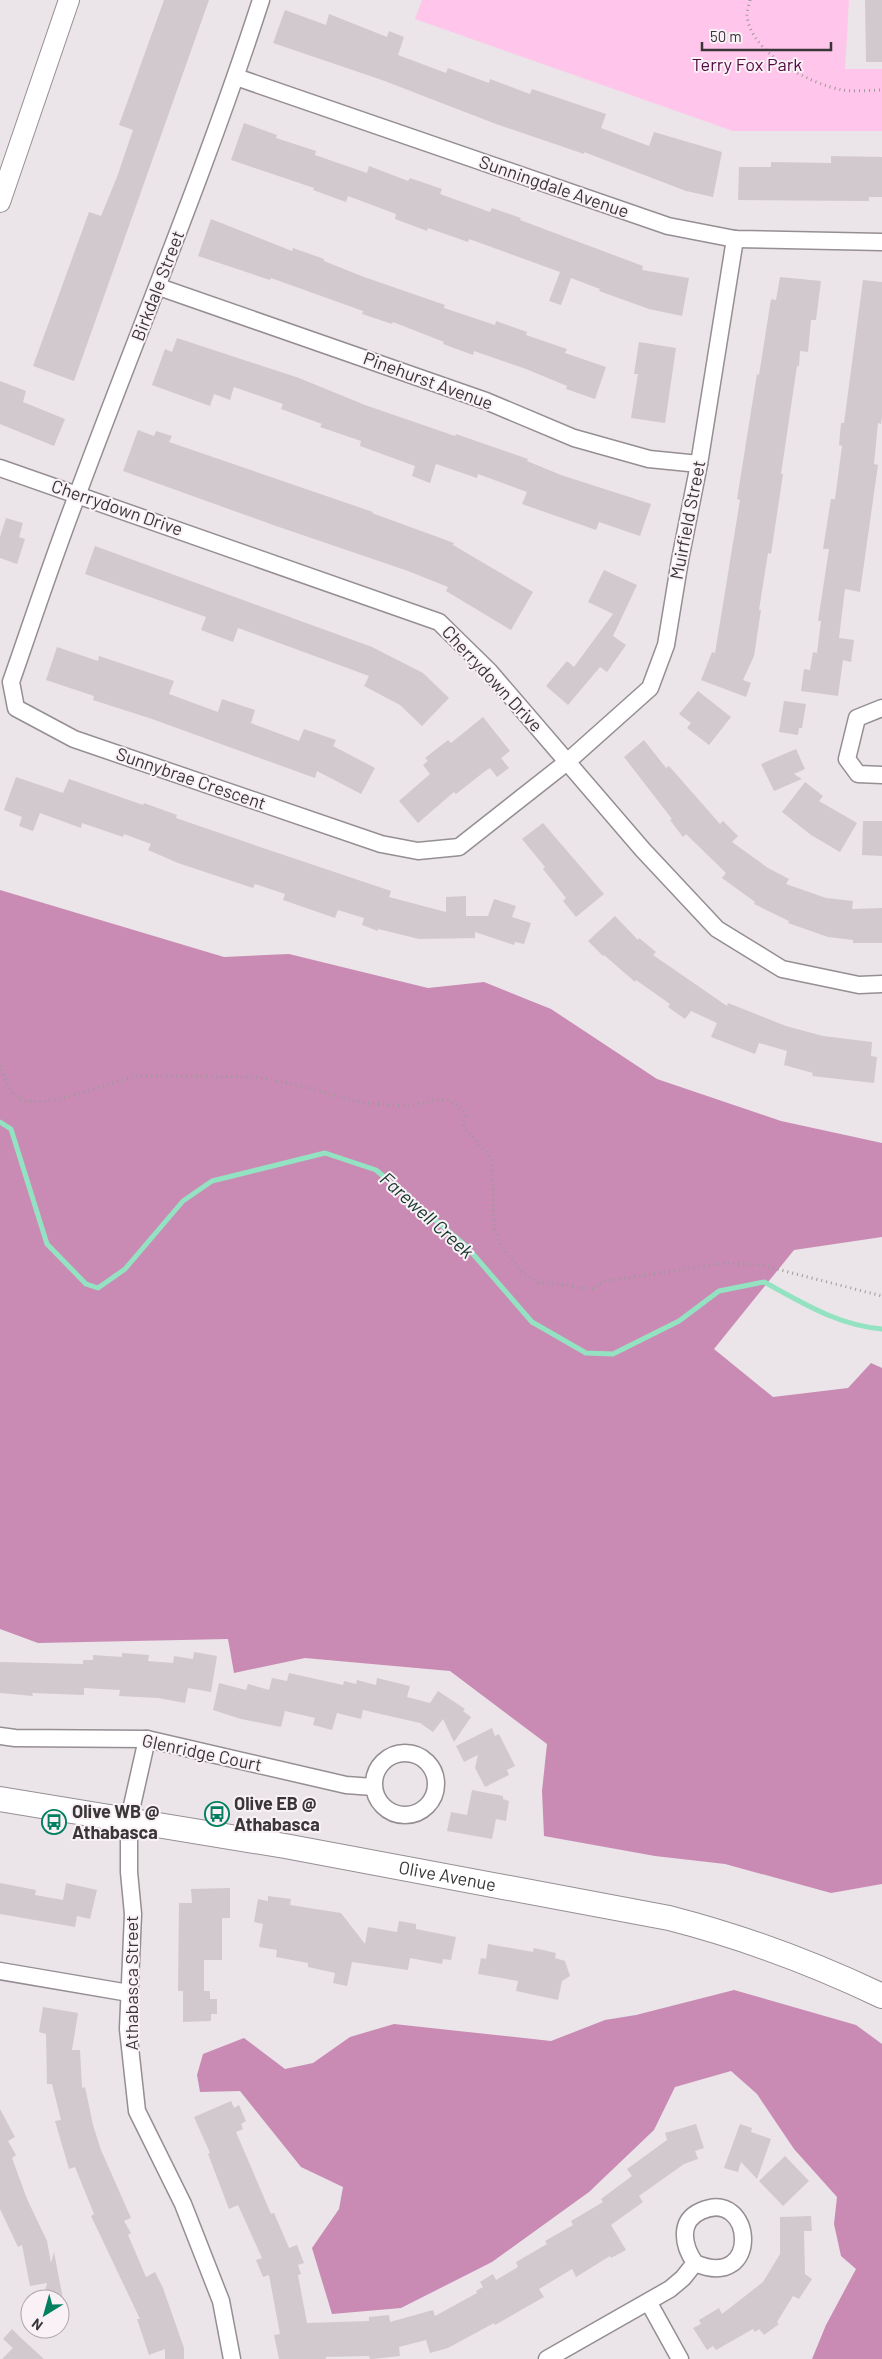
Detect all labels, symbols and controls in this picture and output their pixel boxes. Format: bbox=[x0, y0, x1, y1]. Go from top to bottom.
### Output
scale bar bbox=[702, 20, 831, 52]
text: 50 m bbox=[710, 27, 742, 45]
park label: Terry Fox Park bbox=[692, 53, 802, 75]
street label: Sunningdale Avenue bbox=[476, 150, 632, 222]
street label: Birkdale Street bbox=[126, 227, 188, 344]
street label: Pinehurst Avenue bbox=[361, 346, 496, 414]
street label: Muirfield Street bbox=[665, 458, 709, 581]
street label: Cherrydown Drive bbox=[49, 474, 186, 540]
street label: Cherrydown Drive bbox=[438, 621, 548, 736]
street label: Sunnybrae Crescent bbox=[113, 742, 269, 814]
water label: Farewell Creek bbox=[376, 1167, 479, 1263]
street label: Glenridge Court bbox=[140, 1729, 264, 1775]
place label: Olive EB @ Athabasca bbox=[234, 1792, 320, 1835]
place label: Olive WB @ Athabasca bbox=[72, 1800, 160, 1843]
bus stop icon: Olive EB @ Athabasca bbox=[204, 1801, 230, 1827]
bus stop icon: Olive WB @ Athabasca bbox=[41, 1809, 67, 1835]
street label: Olive Avenue bbox=[397, 1856, 498, 1895]
street label: Athabasca Street bbox=[120, 1915, 142, 2051]
north arrow bbox=[20, 2289, 70, 2339]
text: N bbox=[28, 2315, 46, 2334]

